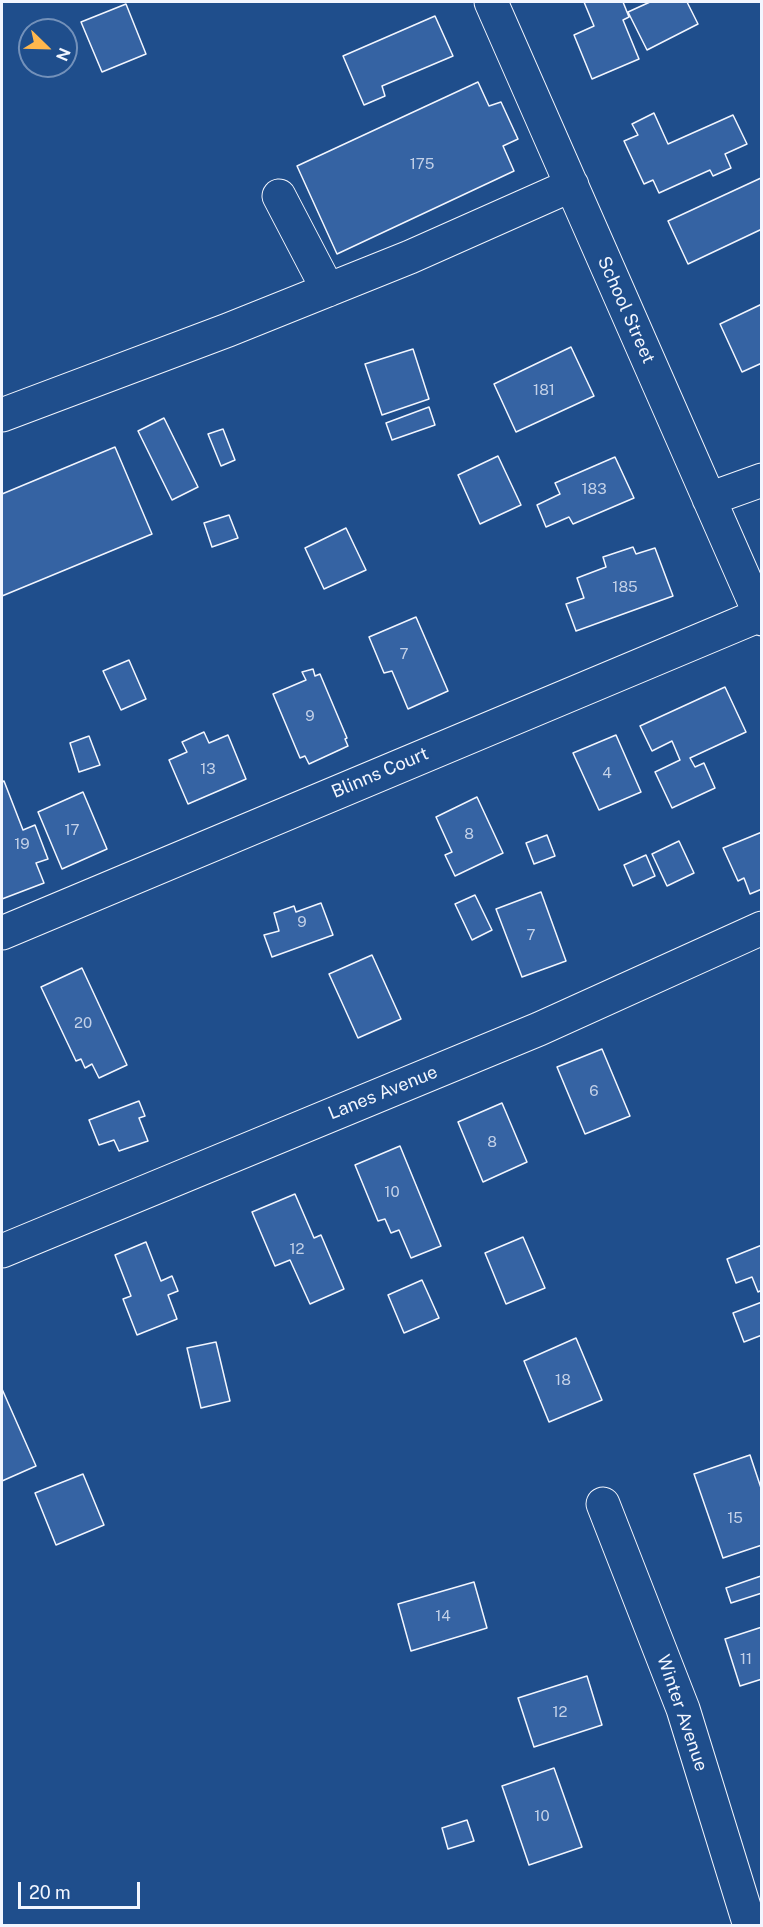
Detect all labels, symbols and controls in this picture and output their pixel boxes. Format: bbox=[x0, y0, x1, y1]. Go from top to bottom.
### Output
north arrow bbox=[18, 18, 78, 78]
text: N bbox=[52, 45, 74, 64]
house number: 175 bbox=[410, 155, 434, 173]
street label: School Street bbox=[593, 253, 659, 367]
house number: 181 bbox=[533, 381, 555, 399]
house number: 183 bbox=[581, 480, 607, 498]
house number: 185 bbox=[612, 578, 638, 596]
house number: 7 bbox=[399, 645, 409, 663]
house number: 9 bbox=[305, 707, 315, 725]
street label: Blinns Court bbox=[328, 743, 432, 803]
house number: 13 bbox=[200, 760, 216, 778]
house number: 4 bbox=[602, 764, 612, 782]
house number: 17 bbox=[64, 821, 80, 839]
house number: 8 bbox=[464, 825, 474, 843]
house number: 19 bbox=[14, 835, 30, 853]
house number: 9 bbox=[297, 913, 307, 931]
house number: 7 bbox=[526, 926, 536, 944]
house number: 20 bbox=[74, 1014, 92, 1032]
street label: Lanes Avenue bbox=[325, 1061, 441, 1125]
house number: 6 bbox=[589, 1082, 599, 1100]
house number: 8 bbox=[487, 1133, 497, 1151]
house number: 10 bbox=[384, 1183, 400, 1201]
house number: 12 bbox=[289, 1240, 305, 1258]
house number: 18 bbox=[555, 1371, 571, 1389]
house number: 15 bbox=[727, 1509, 743, 1527]
house number: 14 bbox=[435, 1607, 451, 1625]
house number: 11 bbox=[740, 1650, 752, 1668]
street label: Winter Avenue bbox=[652, 1652, 712, 1774]
house number: 12 bbox=[552, 1703, 568, 1721]
house number: 10 bbox=[534, 1807, 550, 1825]
scale bar bbox=[21, 1870, 142, 1908]
text: 20 m bbox=[29, 1882, 71, 1903]

